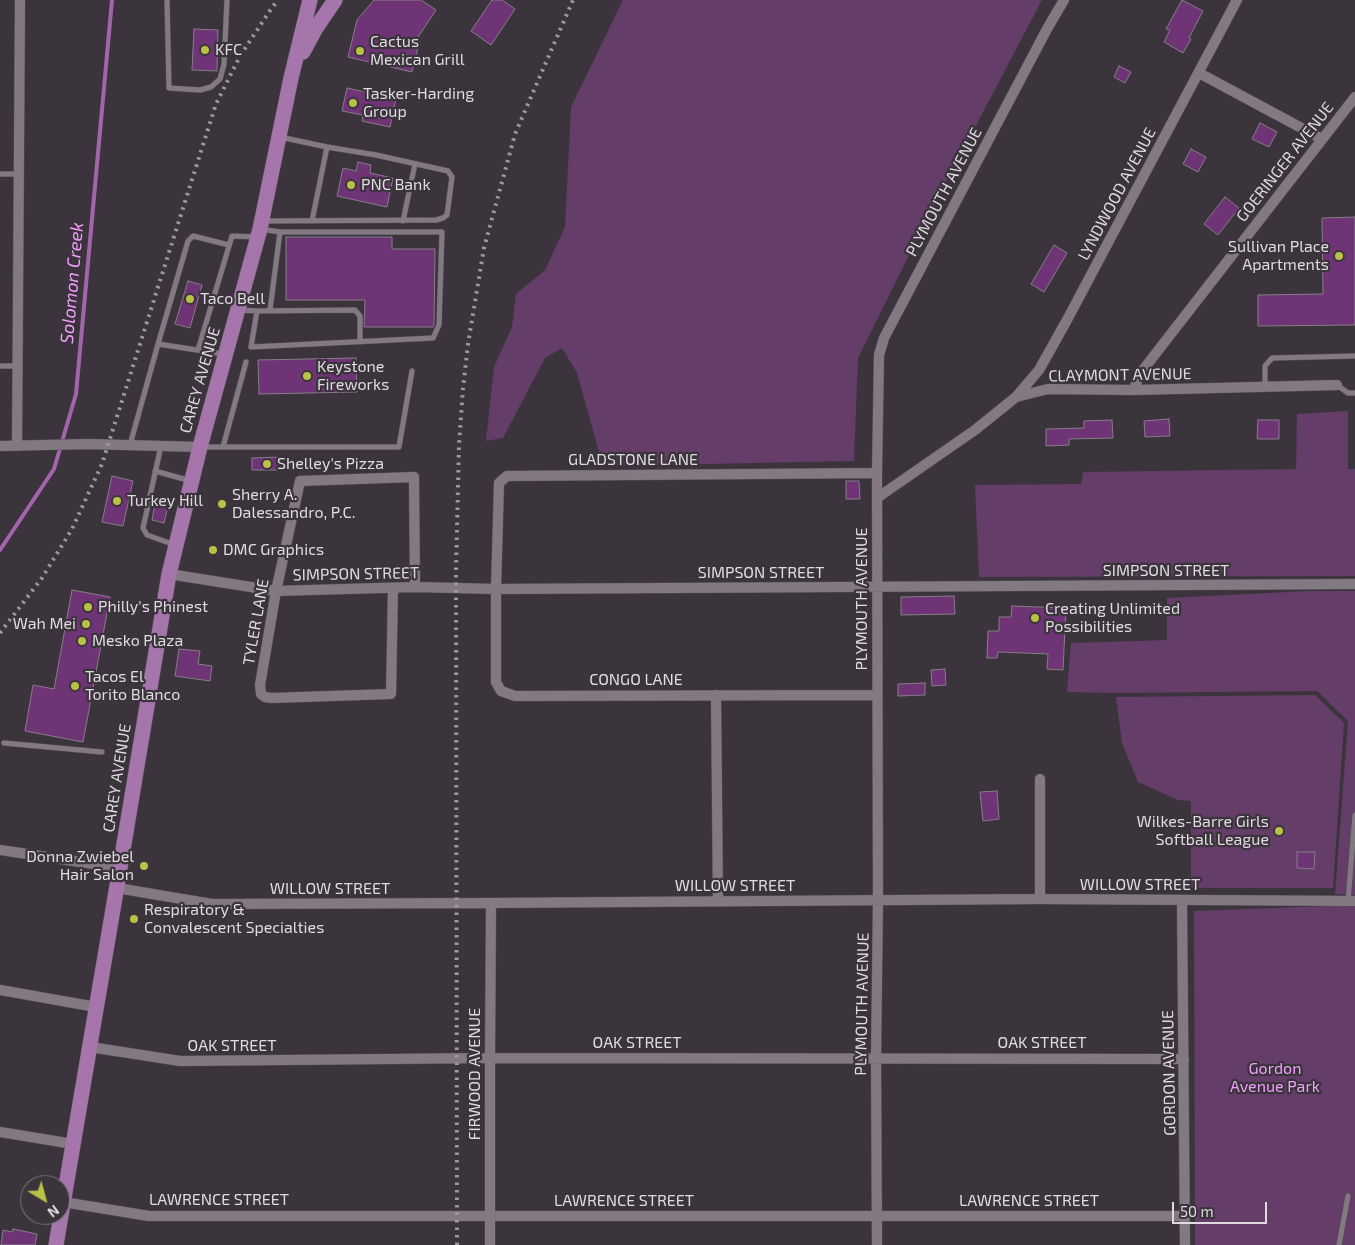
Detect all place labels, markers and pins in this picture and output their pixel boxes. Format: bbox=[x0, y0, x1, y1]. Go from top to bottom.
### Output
place label: Cactus Mexican Grill bbox=[370, 32, 464, 70]
place label: KFC bbox=[215, 40, 242, 60]
marker: KFC bbox=[199, 44, 211, 56]
marker: Cactus Mexican Grill bbox=[354, 45, 366, 57]
place label: Tasker-Harding Group bbox=[363, 84, 474, 122]
marker: Tasker-Harding Group bbox=[347, 97, 359, 109]
place label: PNC Bank bbox=[361, 175, 431, 195]
marker: PNC Bank bbox=[345, 179, 357, 191]
place label: Sullivan Place Apartments bbox=[1228, 237, 1329, 275]
marker: Sullivan Place Apartments bbox=[1333, 250, 1345, 262]
place label: Taco Bell bbox=[200, 289, 265, 309]
marker: Taco Bell bbox=[184, 293, 196, 305]
place label: Keystone Fireworks bbox=[317, 357, 389, 395]
marker: Keystone Fireworks bbox=[301, 370, 313, 382]
place label: Shelley's Pizza bbox=[277, 454, 384, 474]
marker: Shelley's Pizza bbox=[261, 458, 273, 470]
place label: Sherry A. Dalessandro, P.C. bbox=[232, 485, 355, 523]
place label: Turkey Hill bbox=[127, 491, 203, 511]
marker: Turkey Hill bbox=[111, 495, 123, 507]
marker: Sherry A. Dalessandro, P.C. bbox=[216, 498, 228, 510]
place label: DMC Graphics bbox=[223, 540, 324, 560]
marker: DMC Graphics bbox=[207, 544, 219, 556]
place label: Philly's Phinest bbox=[98, 597, 208, 617]
place label: Creating Unlimited Possibilities bbox=[1045, 599, 1180, 637]
marker: Philly's Phinest bbox=[82, 601, 94, 613]
marker: Creating Unlimited Possibilities bbox=[1029, 612, 1041, 624]
place label: Wah Mei bbox=[13, 614, 76, 634]
marker: Wah Mei bbox=[80, 618, 92, 630]
place label: Mesko Plaza bbox=[92, 631, 183, 651]
marker: Mesko Plaza bbox=[76, 635, 88, 647]
place label: Tacos El Torito Blanco bbox=[85, 667, 180, 705]
marker: Tacos El Torito Blanco bbox=[69, 680, 81, 692]
place label: Wilkes-Barre Girls Softball League bbox=[1137, 812, 1269, 850]
marker: Wilkes-Barre Girls Softball League bbox=[1273, 825, 1285, 837]
place label: Donna Zwiebel Hair Salon bbox=[26, 847, 134, 885]
marker: Donna Zwiebel Hair Salon bbox=[138, 860, 150, 872]
place label: Respiratory & Convalescent Specialties bbox=[144, 900, 324, 938]
marker: Respiratory & Convalescent Specialties bbox=[128, 913, 140, 925]

